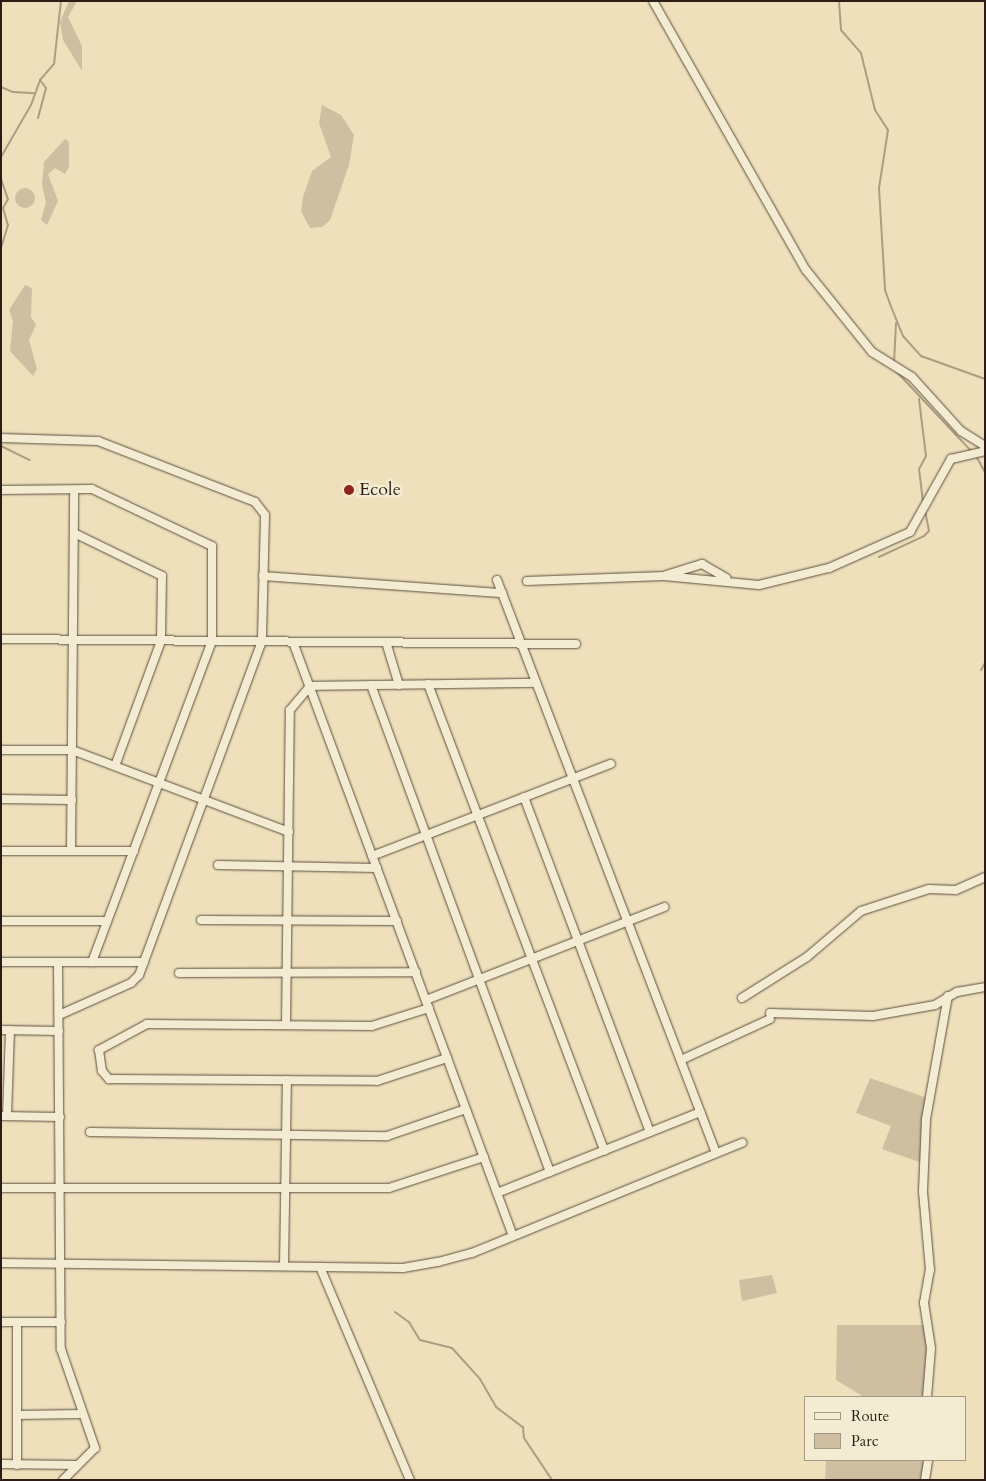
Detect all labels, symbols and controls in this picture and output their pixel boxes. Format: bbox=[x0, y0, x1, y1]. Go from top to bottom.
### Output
place label: Ecole bbox=[359, 479, 401, 501]
marker: Ecole bbox=[343, 484, 355, 496]
legend bbox=[804, 1396, 966, 1461]
text: Route bbox=[851, 1406, 889, 1426]
text: Parc bbox=[851, 1431, 879, 1451]

